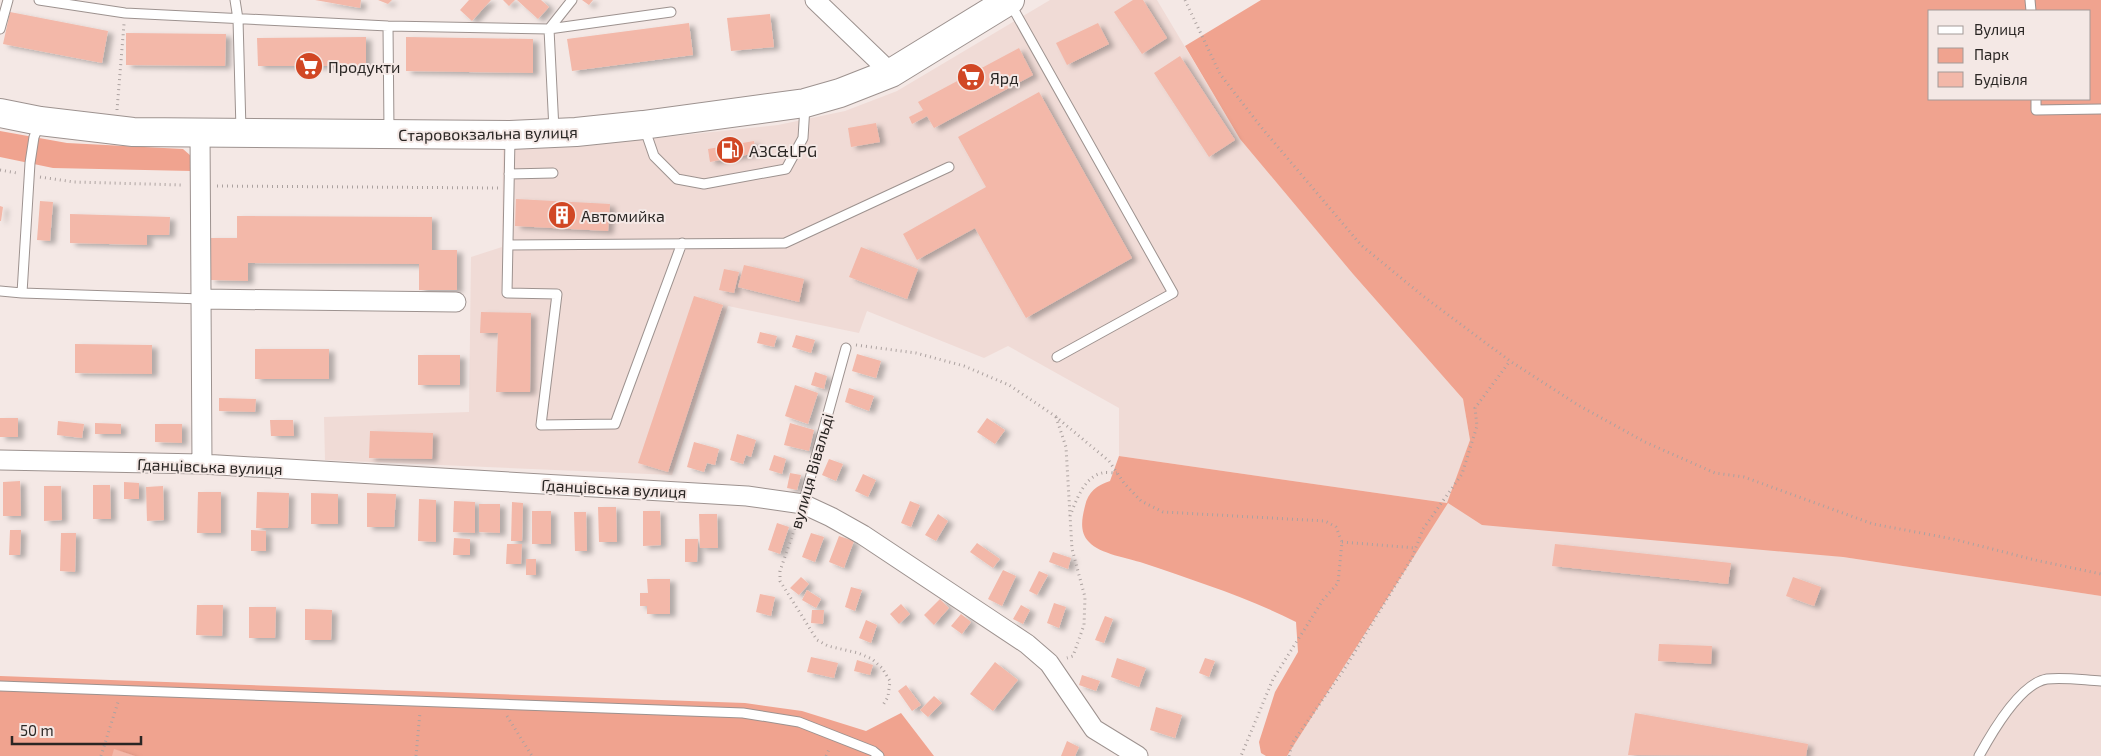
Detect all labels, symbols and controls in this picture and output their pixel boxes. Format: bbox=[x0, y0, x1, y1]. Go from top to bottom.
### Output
legend bbox=[1928, 10, 2091, 100]
text: Вулиця bbox=[1974, 20, 2025, 39]
text: Парк bbox=[1974, 45, 2009, 63]
supermarket icon: Продукти bbox=[294, 51, 324, 81]
place label: Продукти bbox=[328, 57, 401, 77]
supermarket icon: Ярд bbox=[956, 62, 986, 92]
place label: Ярд bbox=[990, 68, 1019, 87]
text: Будівля bbox=[1974, 70, 2028, 89]
street label: Старовокзальна вулиця bbox=[398, 122, 578, 145]
fuel station icon: АЗС&LPG bbox=[715, 135, 745, 165]
place label: АЗС&LPG bbox=[749, 141, 817, 160]
building icon: Автомийка bbox=[547, 200, 577, 230]
place label: Автомийка bbox=[581, 206, 665, 225]
street label: вулиця Вівальді bbox=[785, 411, 838, 531]
street label: Гданцівська вулиця bbox=[137, 454, 283, 479]
street label: Гданцівська вулиця bbox=[541, 475, 687, 502]
scale bar bbox=[12, 714, 141, 746]
text: 50 m bbox=[20, 721, 54, 739]

